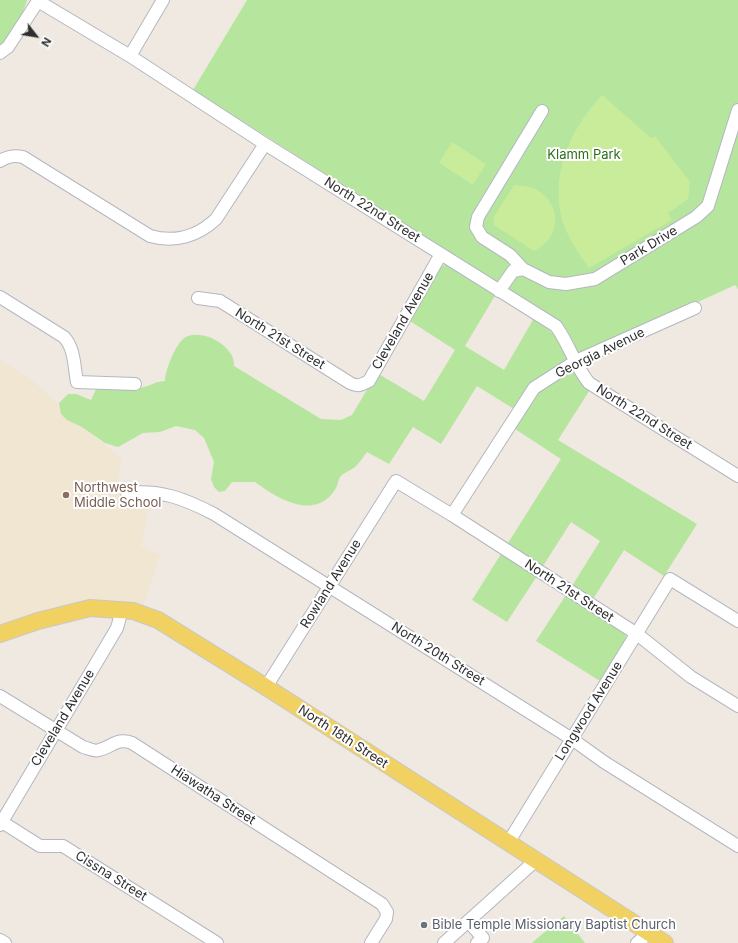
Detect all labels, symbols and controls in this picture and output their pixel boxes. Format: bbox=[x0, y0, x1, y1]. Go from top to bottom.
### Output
north arrow bbox=[16, 16, 56, 56]
text: N bbox=[38, 35, 54, 49]
park label: Klamm Park bbox=[547, 147, 621, 163]
street label: North 22nd Street bbox=[321, 174, 423, 246]
street label: Park Drive bbox=[618, 223, 680, 269]
street label: Cleveland Avenue bbox=[369, 269, 437, 373]
street label: North 21st Street bbox=[232, 305, 328, 373]
street label: Georgia Avenue bbox=[553, 325, 647, 381]
street label: North 22nd Street bbox=[593, 381, 695, 453]
place label: Northwest Middle School bbox=[74, 480, 161, 511]
marker: Northwest Middle School bbox=[61, 490, 71, 500]
street label: Rowland Avenue bbox=[297, 537, 365, 631]
street label: North 21st Street bbox=[522, 556, 616, 626]
street label: North 20th Street bbox=[389, 619, 487, 689]
street label: Longwood Avenue bbox=[552, 658, 626, 764]
street label: Cleveland Avenue bbox=[28, 667, 98, 769]
street label: North 18th Street bbox=[295, 702, 391, 772]
street label: Hiawatha Street bbox=[168, 762, 258, 828]
street label: Cissna Street bbox=[72, 848, 150, 904]
place label: Bible Temple Missionary Baptist Church bbox=[432, 917, 676, 933]
marker: Bible Temple Missionary Baptist Church bbox=[419, 920, 429, 930]

